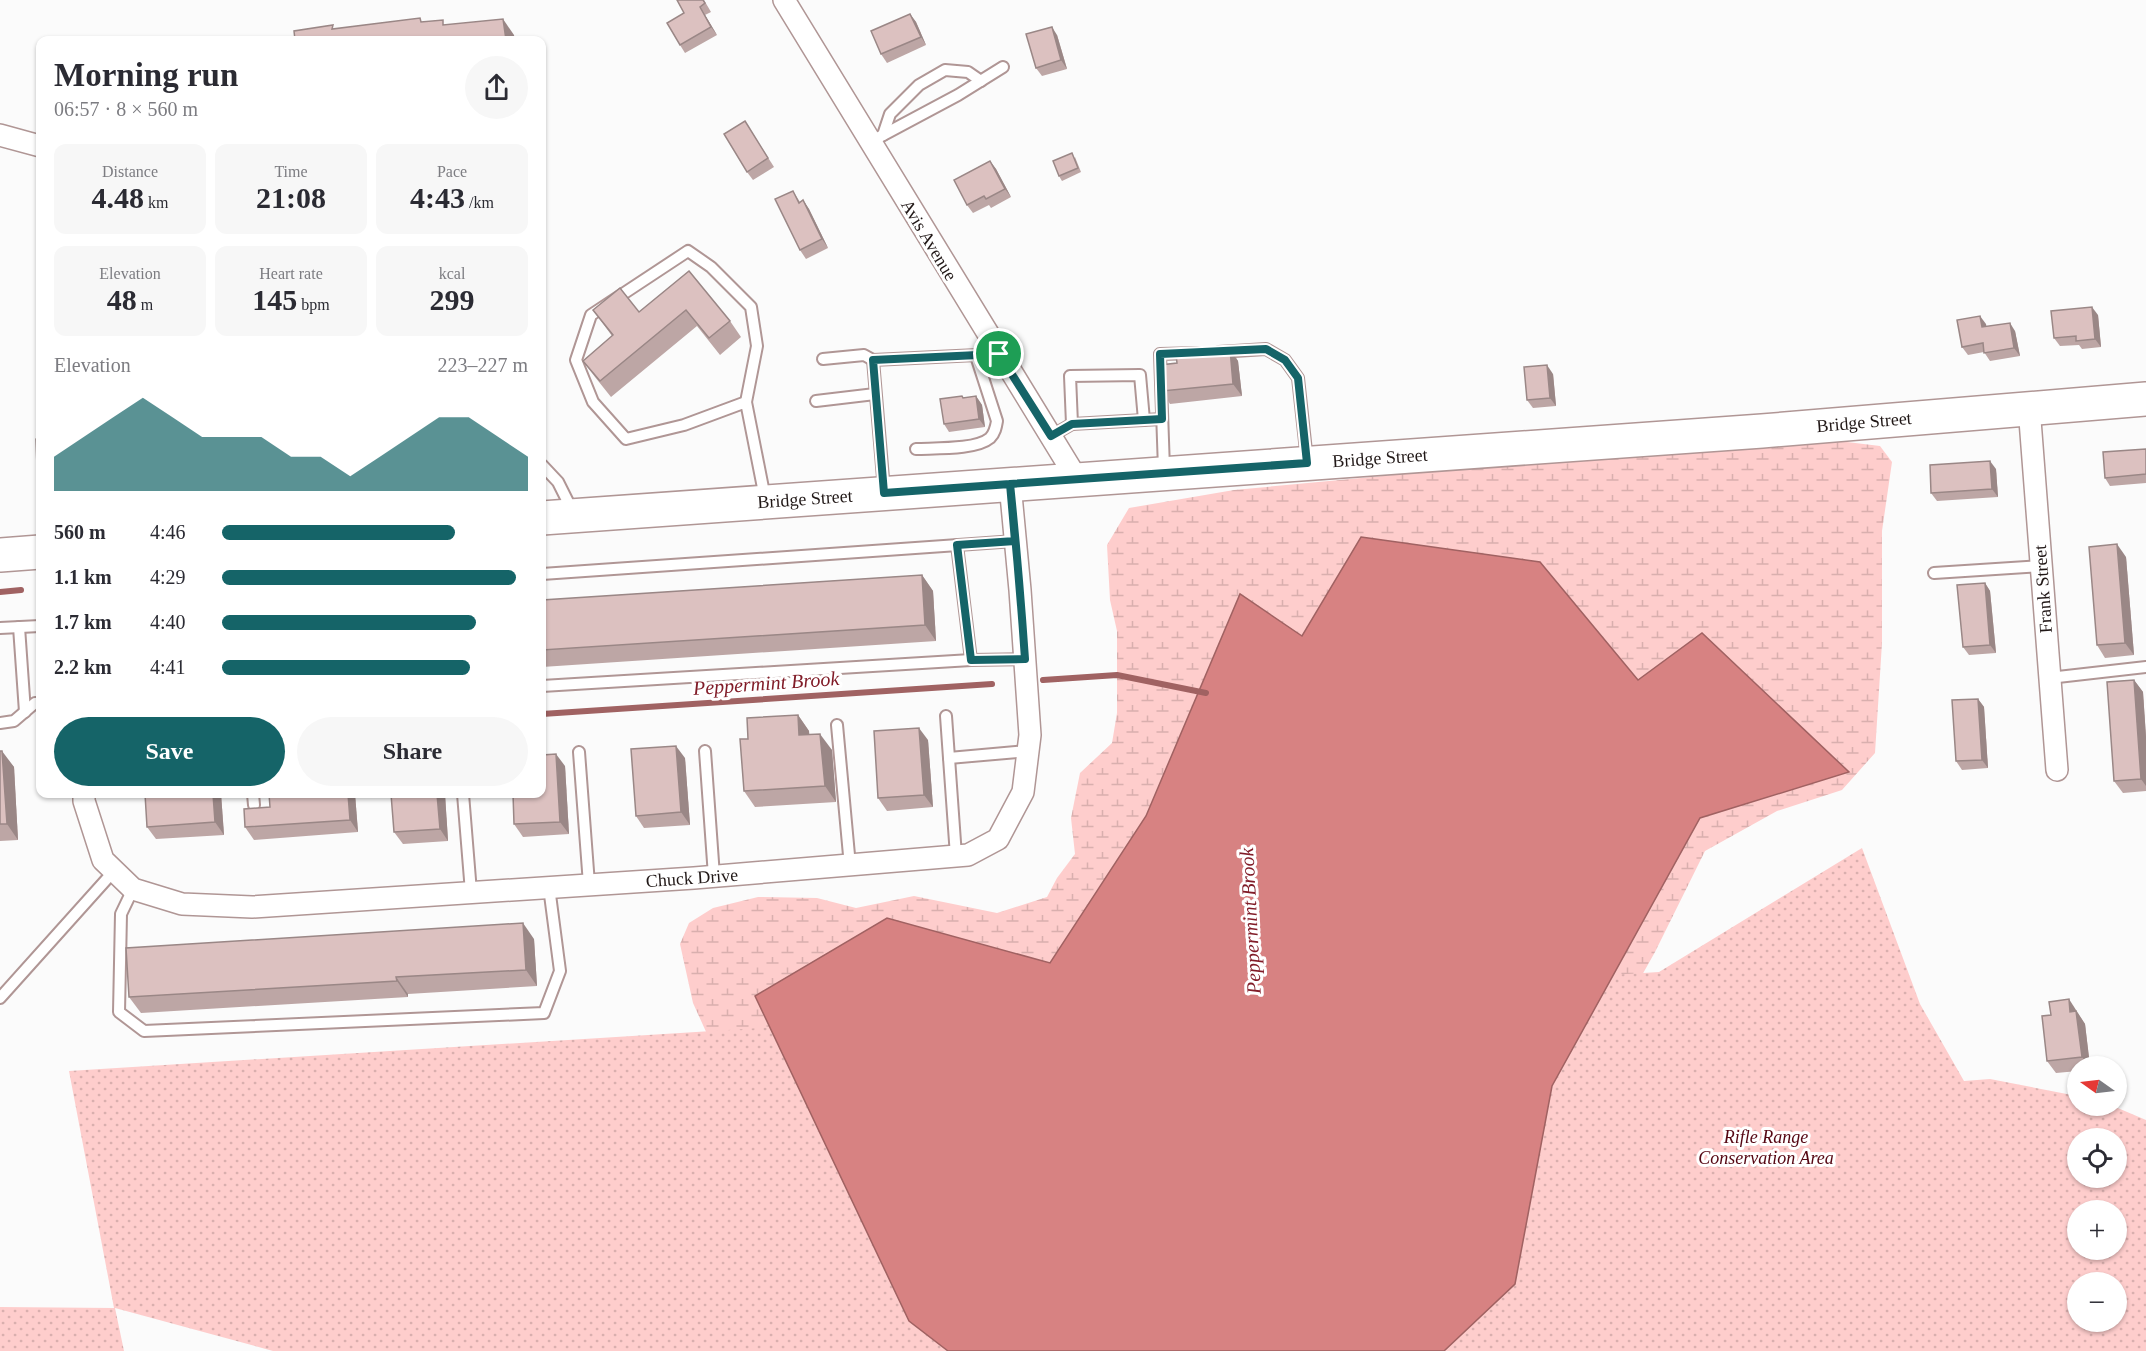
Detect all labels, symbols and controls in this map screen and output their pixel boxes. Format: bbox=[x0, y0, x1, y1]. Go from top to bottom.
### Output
button: share bbox=[465, 56, 528, 119]
text: Morning run bbox=[54, 57, 238, 93]
text: 06:57 · 8 × 560 m bbox=[54, 98, 198, 120]
text: Distance bbox=[102, 163, 158, 180]
text: Time bbox=[274, 163, 308, 180]
text: Pace bbox=[437, 163, 467, 180]
text: 4.48 bbox=[92, 181, 144, 214]
text: 21:08 bbox=[256, 181, 326, 214]
text: 4:43 bbox=[410, 181, 465, 214]
text: km bbox=[144, 194, 168, 211]
text: /km bbox=[465, 194, 494, 211]
street label: Avis Avenue bbox=[897, 196, 961, 284]
text: Elevation bbox=[99, 265, 161, 282]
text: Heart rate bbox=[259, 265, 323, 282]
text: kcal bbox=[439, 265, 465, 282]
text: 48 bbox=[107, 283, 137, 316]
text: 145 bbox=[252, 283, 297, 316]
text: 299 bbox=[430, 283, 475, 316]
text: m bbox=[137, 296, 153, 313]
text: bpm bbox=[297, 296, 330, 313]
pin bbox=[973, 328, 1024, 379]
icon: arrive bbox=[982, 337, 1015, 370]
text: Elevation bbox=[54, 354, 131, 376]
text: 223–227 m bbox=[437, 354, 528, 376]
street label: Bridge Street bbox=[1816, 408, 1912, 436]
street label: Bridge Street bbox=[1332, 445, 1428, 471]
street label: Bridge Street bbox=[757, 486, 853, 512]
text: 560 m bbox=[54, 521, 106, 543]
text: 4:46 bbox=[150, 521, 186, 543]
street label: Frank Street bbox=[2030, 544, 2056, 634]
text: 1.1 km bbox=[54, 566, 112, 588]
text: 4:29 bbox=[150, 566, 186, 588]
text: 1.7 km bbox=[54, 611, 112, 633]
text: 4:40 bbox=[150, 611, 186, 633]
text: 2.2 km bbox=[54, 656, 112, 678]
text: 4:41 bbox=[150, 656, 186, 678]
water label: Peppermint Brook bbox=[691, 667, 841, 700]
button: Save bbox=[54, 717, 285, 786]
button: Share bbox=[297, 717, 528, 786]
water label: Peppermint Brook bbox=[1235, 846, 1266, 996]
street label: Chuck Drive bbox=[645, 865, 739, 891]
north arrow bbox=[2067, 1056, 2127, 1116]
map controls bbox=[2067, 1056, 2127, 1332]
park label: Rifle Range Conservation Area bbox=[1698, 1127, 1834, 1168]
button: locate bbox=[2067, 1128, 2127, 1188]
button: + bbox=[2067, 1200, 2127, 1260]
button: − bbox=[2067, 1272, 2127, 1332]

